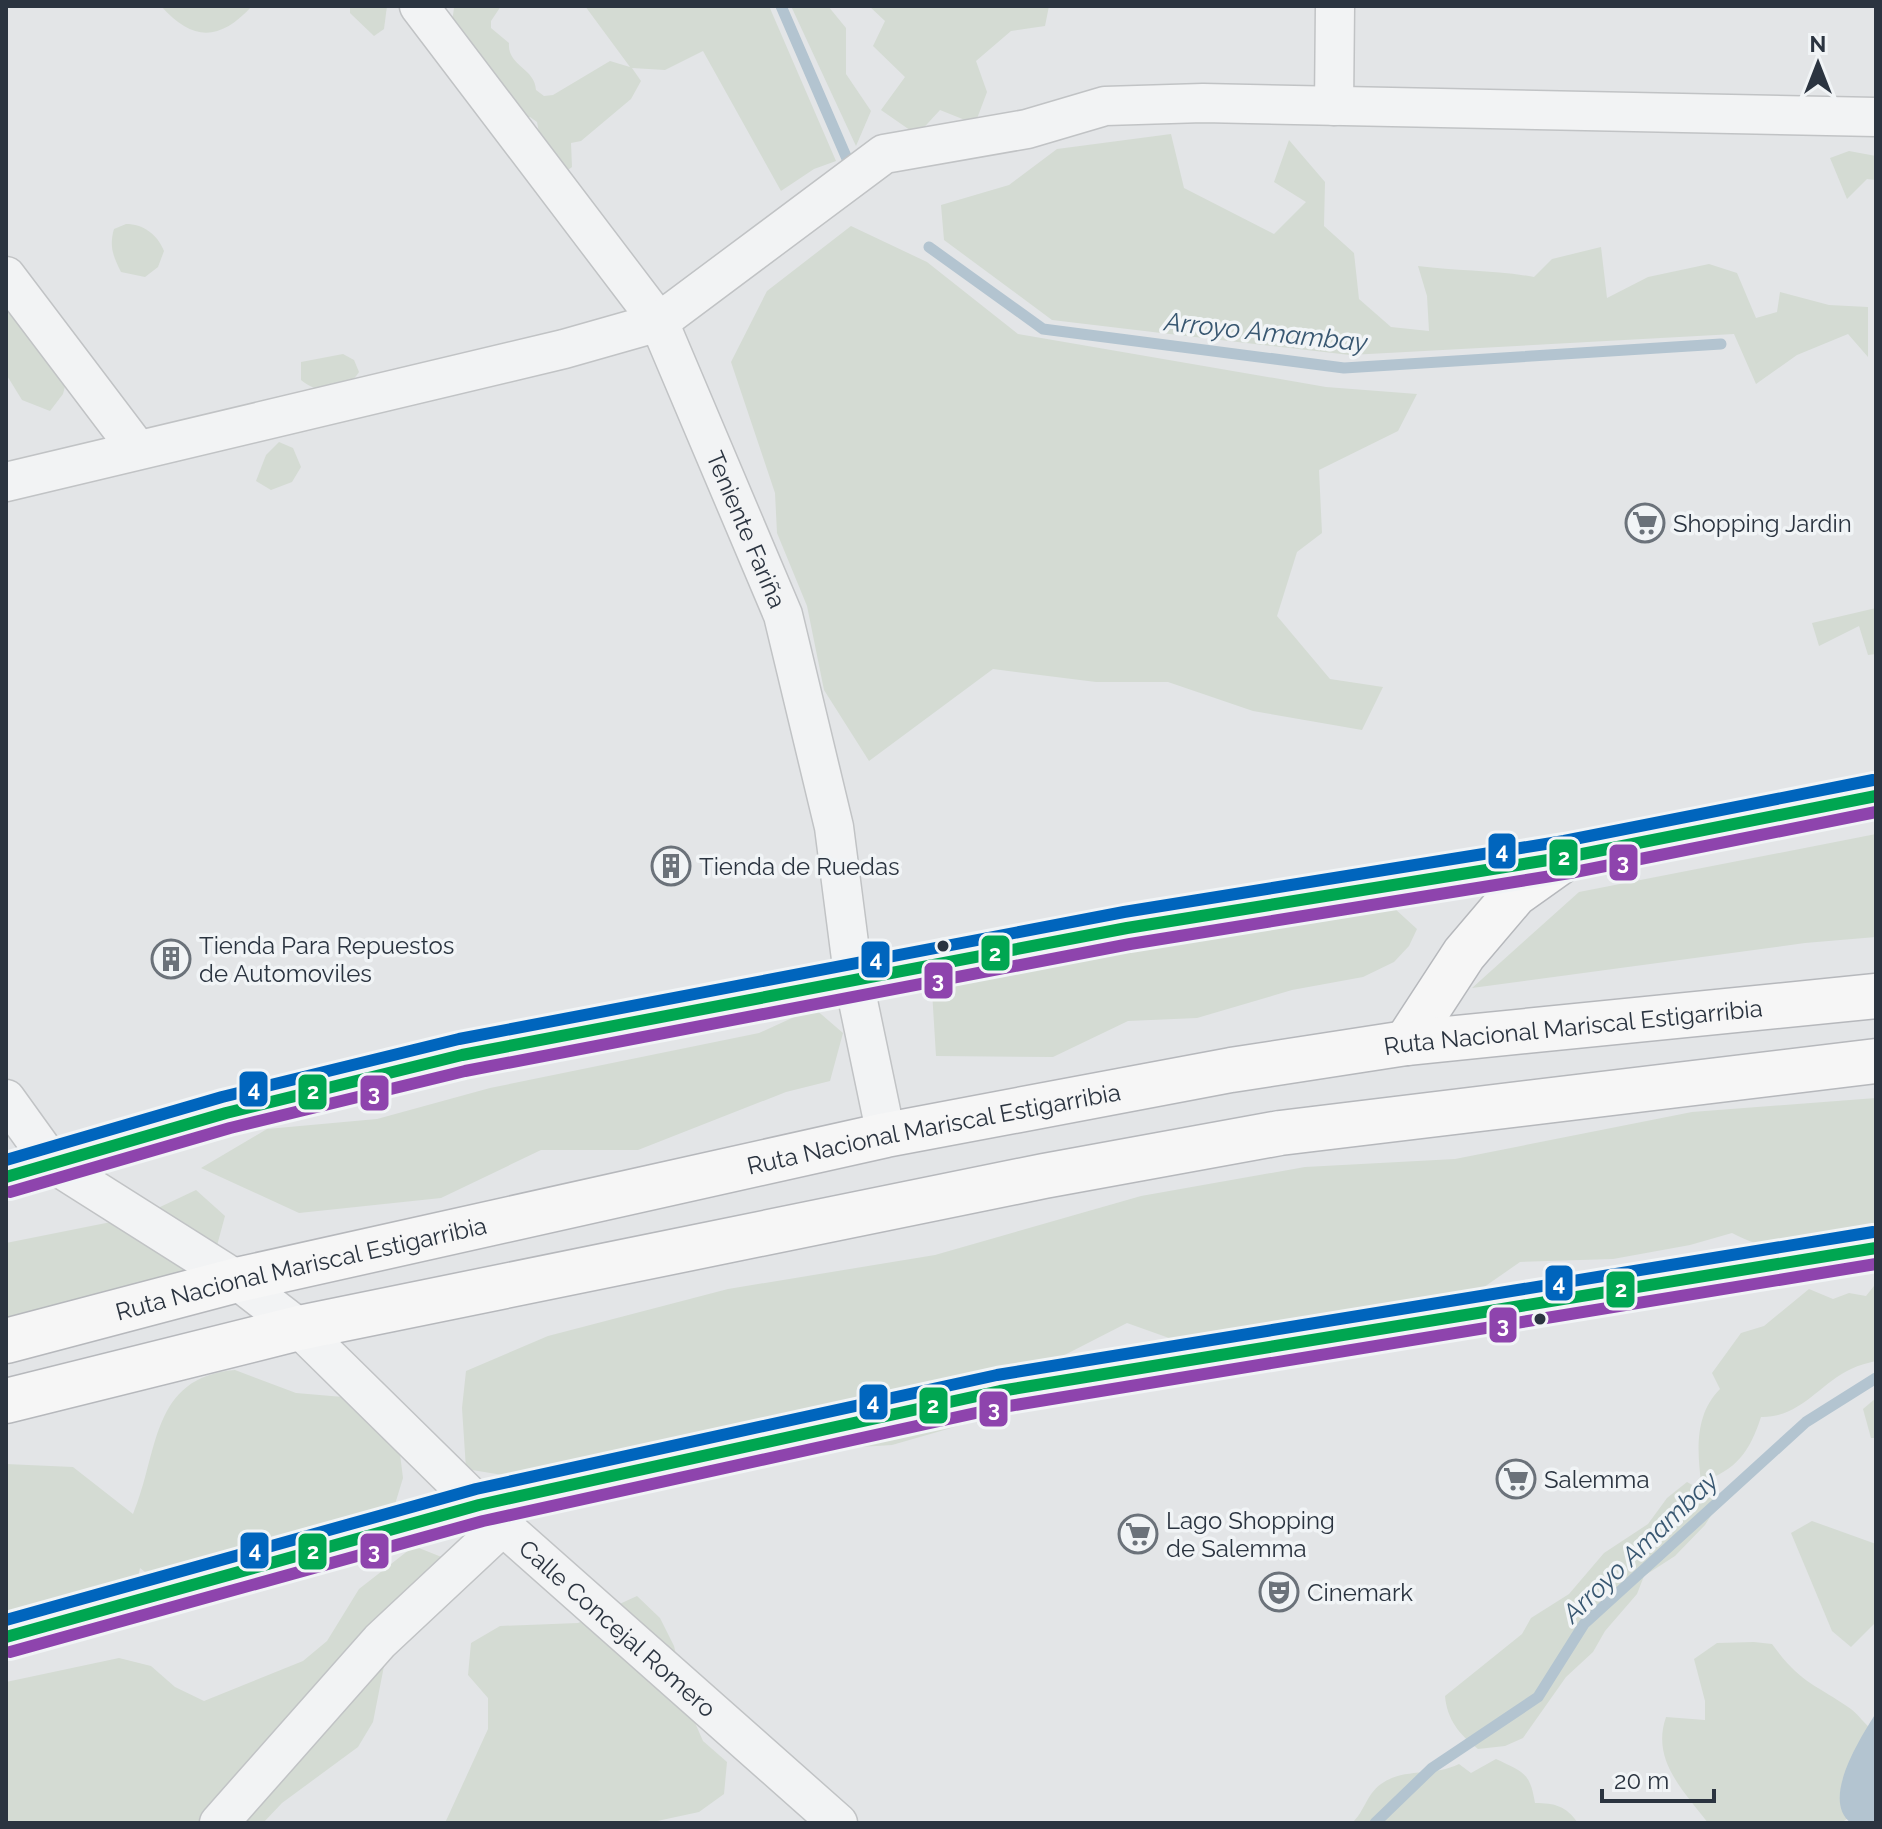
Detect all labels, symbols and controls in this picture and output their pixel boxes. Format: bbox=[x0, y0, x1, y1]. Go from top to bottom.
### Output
north arrow bbox=[1778, 24, 1858, 104]
text: N bbox=[1810, 31, 1826, 57]
water label: Arroyo Amambay bbox=[1161, 306, 1370, 358]
street label: Teniente Fariña bbox=[701, 446, 793, 612]
supermarket icon: Shopping Jardin bbox=[1624, 502, 1666, 544]
place label: Shopping Jardin bbox=[1673, 509, 1852, 538]
line badge: 4 bbox=[1487, 832, 1517, 870]
text: 4 bbox=[1496, 838, 1508, 864]
line badge: 2 bbox=[1548, 838, 1579, 877]
line badge: 3 bbox=[1608, 843, 1639, 882]
text: 2 bbox=[1558, 844, 1570, 870]
building icon: Tienda de Ruedas bbox=[650, 845, 692, 887]
text: 3 bbox=[1617, 849, 1629, 875]
place label: Tienda de Ruedas bbox=[699, 852, 900, 881]
place label: Tienda Para Repuestos de Automoviles bbox=[199, 931, 454, 988]
line badge: 2 bbox=[980, 934, 1011, 972]
building icon: Tienda Para Repuestos de Automoviles bbox=[150, 938, 192, 980]
unlabelled marker bbox=[935, 938, 951, 954]
line badge: 4 bbox=[860, 940, 891, 979]
text: 2 bbox=[989, 940, 1001, 966]
text: 4 bbox=[870, 946, 882, 972]
line badge: 3 bbox=[923, 961, 954, 1000]
text: 3 bbox=[932, 967, 944, 993]
street label: Ruta Nacional Mariscal Estigarribia bbox=[1382, 993, 1764, 1061]
line badge: 4 bbox=[238, 1070, 269, 1108]
line badge: 2 bbox=[297, 1073, 328, 1111]
line badge: 3 bbox=[359, 1074, 390, 1112]
text: 4 bbox=[248, 1076, 260, 1102]
street label: Ruta Nacional Mariscal Estigarribia bbox=[744, 1077, 1123, 1180]
text: 2 bbox=[307, 1078, 319, 1104]
text: 3 bbox=[368, 1080, 380, 1106]
street label: Ruta Nacional Mariscal Estigarribia bbox=[112, 1210, 489, 1326]
line badge: 4 bbox=[1544, 1264, 1574, 1302]
text: 4 bbox=[1553, 1270, 1565, 1296]
line badge: 2 bbox=[1605, 1270, 1636, 1309]
text: 2 bbox=[1615, 1276, 1627, 1302]
line badge: 3 bbox=[1488, 1306, 1518, 1344]
unlabelled marker bbox=[1532, 1311, 1548, 1327]
text: 3 bbox=[1497, 1312, 1509, 1338]
line badge: 4 bbox=[858, 1383, 889, 1421]
line badge: 2 bbox=[918, 1386, 949, 1425]
text: 4 bbox=[867, 1389, 879, 1415]
line badge: 3 bbox=[978, 1390, 1009, 1428]
text: 2 bbox=[927, 1392, 939, 1418]
text: 3 bbox=[988, 1396, 1000, 1422]
supermarket icon: Salemma bbox=[1495, 1458, 1537, 1500]
place label: Salemma bbox=[1544, 1465, 1649, 1494]
water label: Arroyo Amambay bbox=[1555, 1465, 1725, 1630]
place label: Lago Shopping de Salemma bbox=[1166, 1506, 1335, 1563]
supermarket icon: Lago Shopping de Salemma bbox=[1117, 1513, 1159, 1555]
line badge: 4 bbox=[239, 1531, 270, 1570]
line badge: 2 bbox=[297, 1532, 328, 1571]
line badge: 3 bbox=[359, 1532, 390, 1570]
street label: Calle Concejal Romero bbox=[513, 1533, 722, 1723]
text: 4 bbox=[249, 1537, 261, 1563]
text: 2 bbox=[307, 1538, 319, 1564]
text: 3 bbox=[368, 1538, 380, 1564]
theatre icon: Cinemark bbox=[1258, 1571, 1300, 1613]
place label: Cinemark bbox=[1307, 1578, 1413, 1607]
scale bar bbox=[1602, 1753, 1714, 1803]
text: 20 m bbox=[1614, 1766, 1669, 1795]

